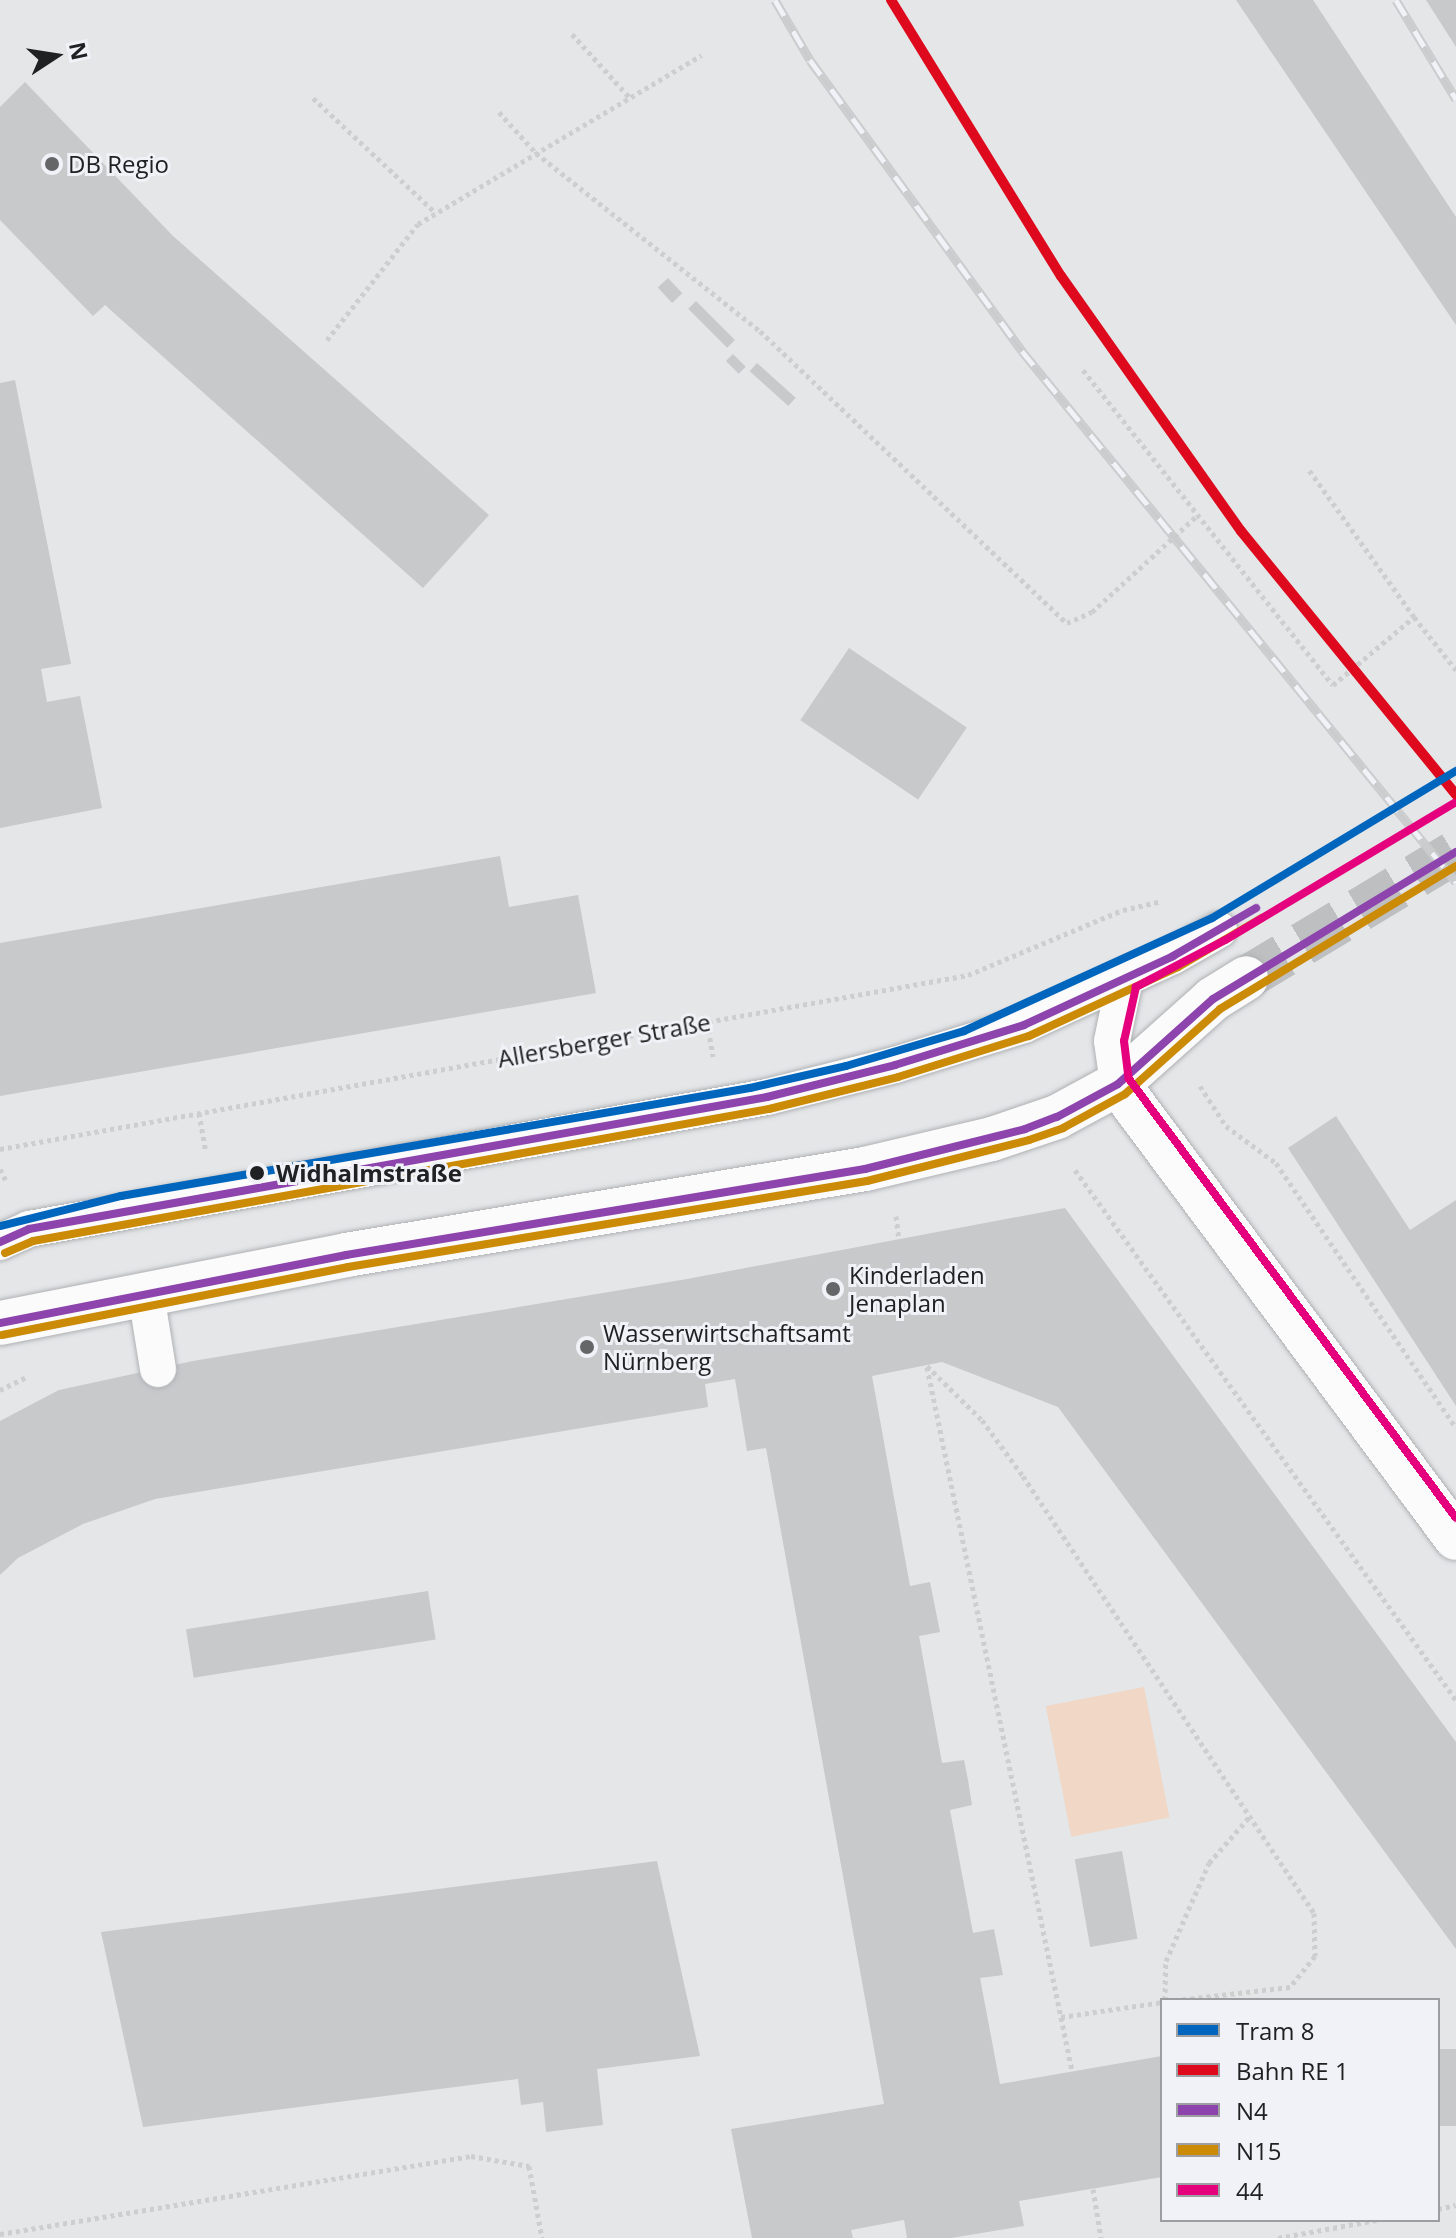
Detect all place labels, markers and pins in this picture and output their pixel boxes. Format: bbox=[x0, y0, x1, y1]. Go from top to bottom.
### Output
place label: DB Regio bbox=[68, 150, 169, 178]
marker: DB Regio bbox=[43, 155, 61, 173]
place label: Widhalmstraße bbox=[276, 1159, 462, 1187]
marker: Widhalmstraße bbox=[245, 1161, 269, 1185]
place label: Kinderladen Jenaplan bbox=[849, 1261, 985, 1317]
marker: Kinderladen Jenaplan bbox=[824, 1280, 842, 1298]
place label: Wasserwirtschaftsamt Nürnberg bbox=[603, 1319, 851, 1375]
marker: Wasserwirtschaftsamt Nürnberg bbox=[578, 1338, 596, 1356]

